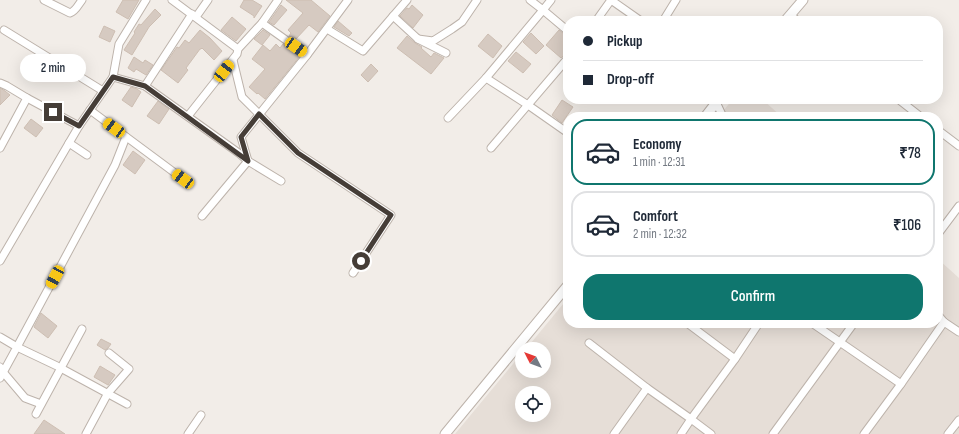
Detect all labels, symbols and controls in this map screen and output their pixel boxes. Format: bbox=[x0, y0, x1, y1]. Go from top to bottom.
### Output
text: Pickup bbox=[607, 32, 643, 51]
car bbox=[283, 35, 309, 59]
callout: 2 min bbox=[20, 54, 86, 82]
car bbox=[212, 58, 236, 84]
text: 2 min bbox=[41, 60, 65, 76]
text: Drop-off bbox=[607, 70, 654, 89]
route end bbox=[44, 103, 62, 121]
car bbox=[101, 116, 127, 140]
icon: car bbox=[585, 134, 621, 170]
text: Economy bbox=[633, 135, 682, 154]
text: ₹78 bbox=[899, 144, 921, 163]
text: 1 min · 12:31 bbox=[633, 154, 685, 170]
car bbox=[170, 167, 196, 191]
icon: car bbox=[585, 206, 621, 242]
text: Comfort bbox=[633, 207, 678, 226]
text: ₹106 bbox=[893, 216, 921, 235]
text: 2 min · 12:32 bbox=[633, 226, 687, 242]
route start bbox=[352, 252, 370, 270]
car bbox=[44, 264, 66, 290]
button: Confirm bbox=[583, 274, 923, 320]
north arrow bbox=[515, 342, 551, 378]
map controls bbox=[515, 342, 551, 422]
button: locate bbox=[515, 386, 551, 422]

